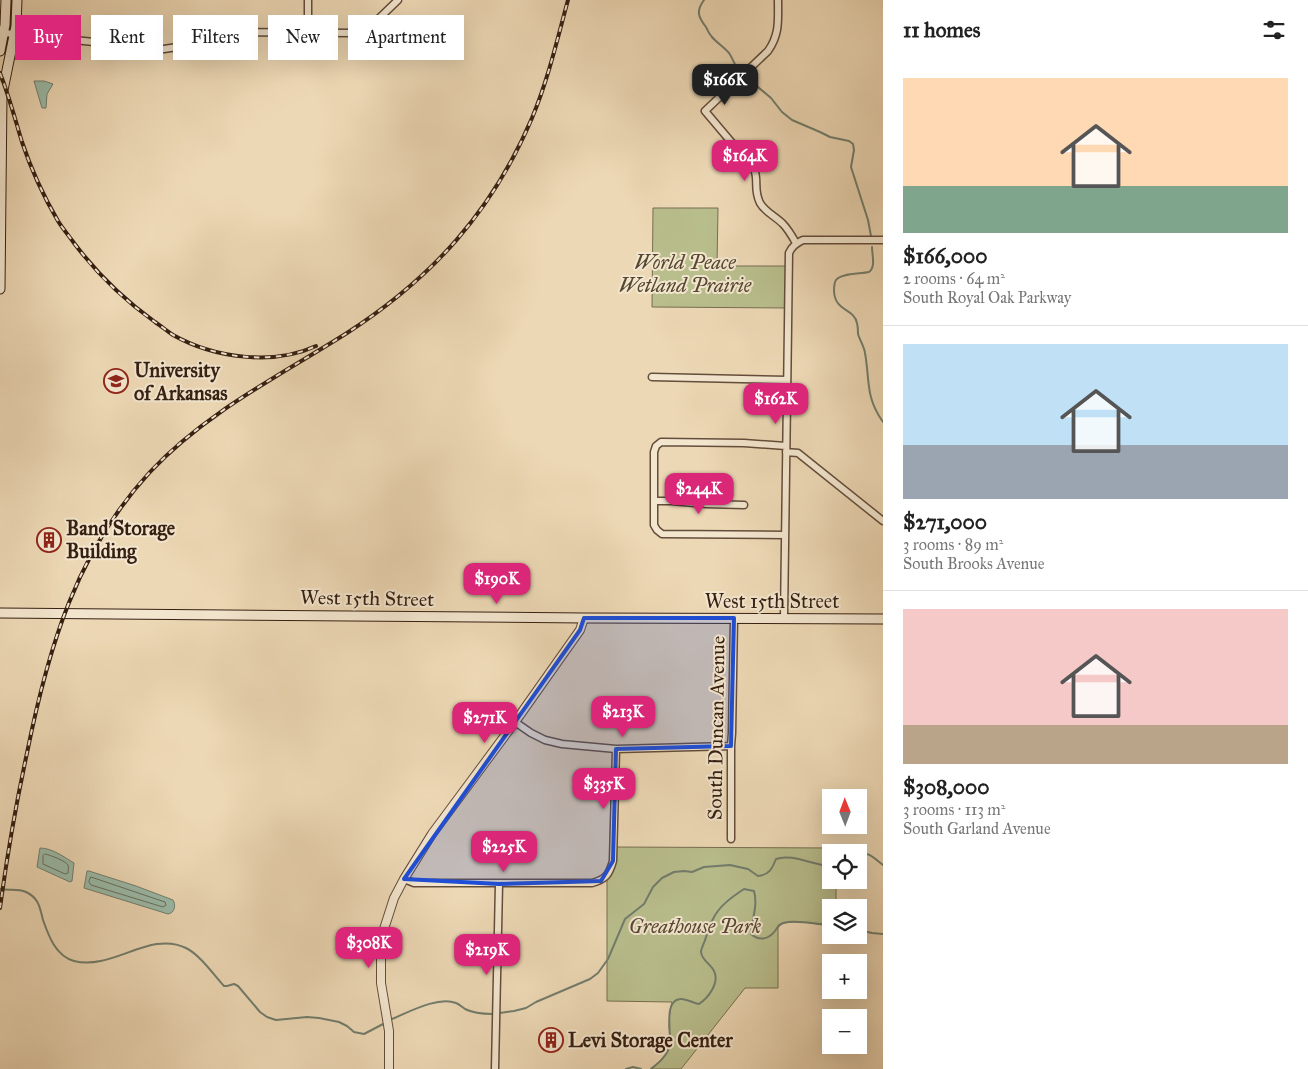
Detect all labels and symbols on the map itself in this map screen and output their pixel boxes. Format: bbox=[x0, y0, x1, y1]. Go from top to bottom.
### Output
pin: $166K bbox=[690, 64, 760, 106]
pin: $164K bbox=[710, 140, 780, 182]
park label: World Peace Wetland Prairie bbox=[619, 250, 752, 297]
place label: University of Arkansas bbox=[134, 358, 228, 405]
school or university icon: University of Arkansas bbox=[103, 368, 129, 394]
pin: $162K bbox=[741, 382, 811, 425]
pin: $244K bbox=[664, 472, 734, 515]
place label: Band Storage Building bbox=[66, 516, 176, 564]
building icon: Band Storage Building bbox=[36, 527, 62, 553]
pin: $190K bbox=[462, 562, 532, 605]
street label: West 15th Street bbox=[300, 585, 434, 611]
street label: West 15th Street bbox=[705, 589, 839, 613]
street label: South Duncan Avenue bbox=[702, 636, 730, 820]
pin: $213K bbox=[588, 696, 658, 738]
pin: $271K bbox=[450, 702, 520, 744]
pin: $335K bbox=[569, 768, 639, 810]
north arrow bbox=[822, 789, 868, 834]
pin: $225K bbox=[469, 830, 539, 873]
park label: Greathouse Park bbox=[629, 914, 761, 938]
pin: $308K bbox=[334, 926, 404, 969]
pin: $219K bbox=[452, 934, 522, 976]
building icon: Levi Storage Center bbox=[538, 1027, 564, 1053]
place label: Levi Storage Center bbox=[568, 1028, 733, 1053]

